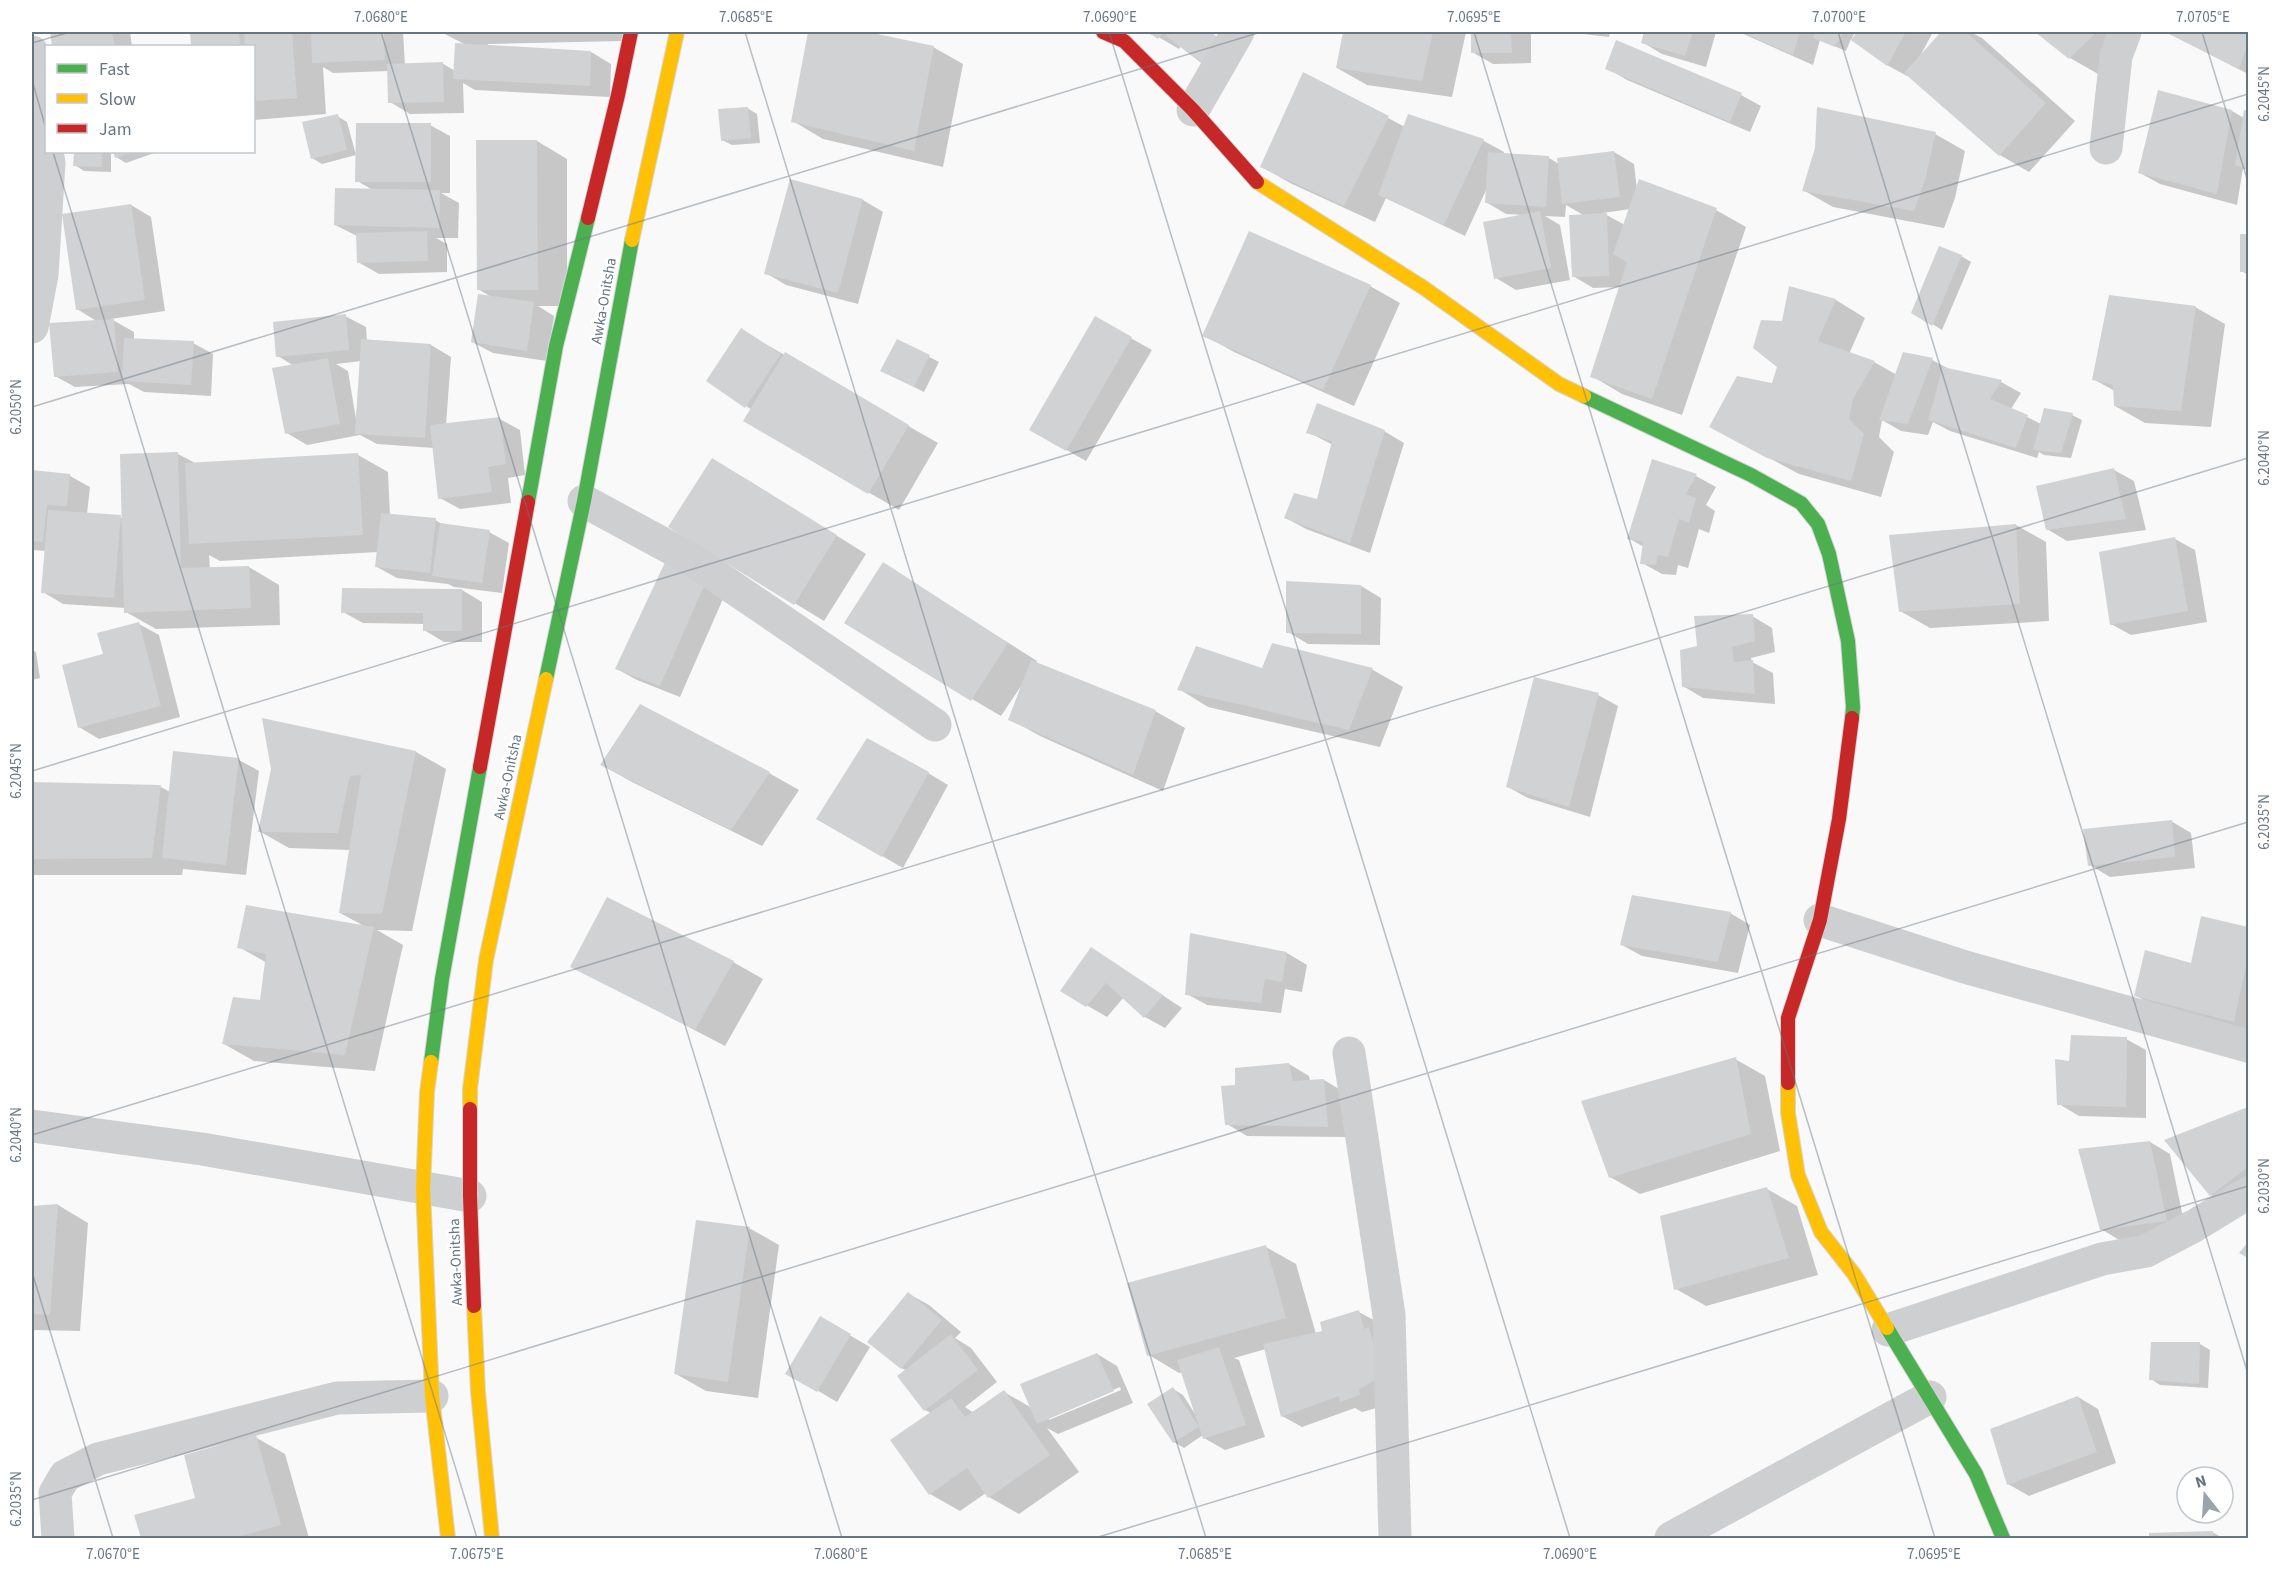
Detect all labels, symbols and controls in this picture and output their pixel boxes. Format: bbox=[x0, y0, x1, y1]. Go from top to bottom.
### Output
text: 7.0680°E bbox=[354, 7, 408, 28]
text: 7.0685°E bbox=[719, 7, 773, 28]
text: 7.0690°E bbox=[1083, 7, 1137, 28]
text: 7.0695°E bbox=[1447, 7, 1501, 28]
text: 7.0700°E bbox=[1812, 7, 1866, 28]
text: 7.0705°E bbox=[2176, 7, 2230, 28]
legend bbox=[45, 45, 255, 153]
text: Fast bbox=[99, 57, 130, 82]
text: 6.2045°N bbox=[2254, 66, 2275, 122]
text: Slow bbox=[99, 87, 136, 112]
text: Jam bbox=[99, 117, 132, 142]
street label: Awka-Onitsha bbox=[586, 256, 622, 346]
text: 6.2050°N bbox=[6, 379, 27, 435]
text: 6.2040°N bbox=[2254, 430, 2275, 486]
street label: Awka-Onitsha bbox=[489, 732, 527, 822]
text: 6.2045°N bbox=[6, 743, 27, 799]
text: 6.2035°N bbox=[2254, 794, 2275, 850]
text: 6.2040°N bbox=[6, 1107, 27, 1163]
text: 6.2030°N bbox=[2254, 1158, 2275, 1214]
street label: Awka-Onitsha bbox=[444, 1218, 468, 1306]
north arrow bbox=[2175, 1465, 2235, 1525]
text: N bbox=[2193, 1470, 2209, 1494]
text: 6.2035°N bbox=[6, 1471, 27, 1527]
text: 7.0670°E bbox=[86, 1544, 140, 1565]
text: 7.0675°E bbox=[450, 1544, 504, 1565]
text: 7.0680°E bbox=[814, 1544, 868, 1565]
text: 7.0685°E bbox=[1178, 1544, 1232, 1565]
text: 7.0690°E bbox=[1543, 1544, 1597, 1565]
text: 7.0695°E bbox=[1907, 1544, 1961, 1565]

